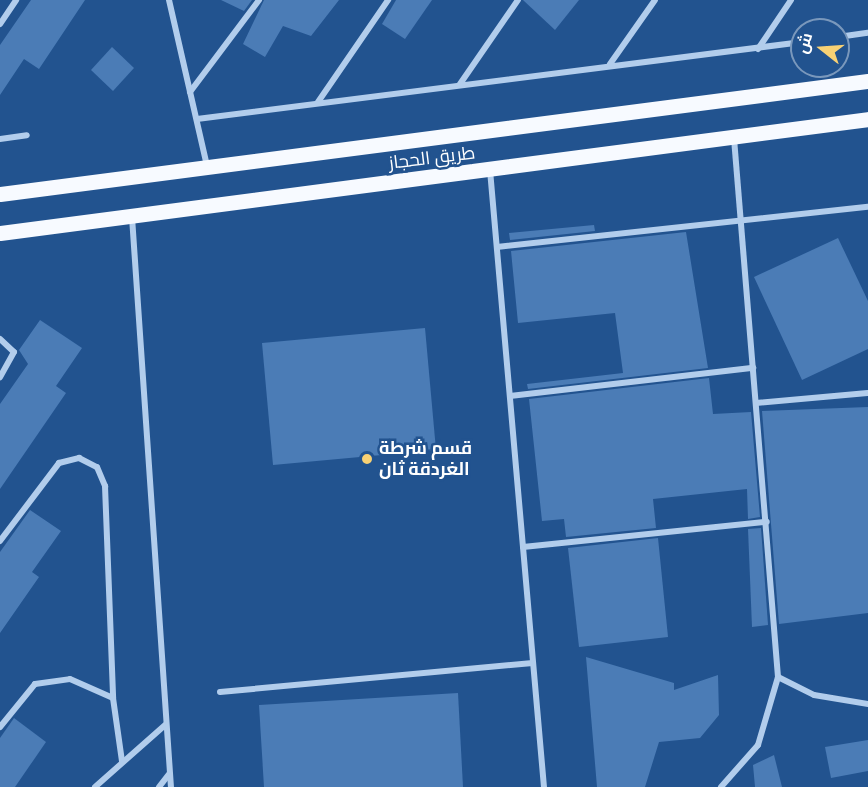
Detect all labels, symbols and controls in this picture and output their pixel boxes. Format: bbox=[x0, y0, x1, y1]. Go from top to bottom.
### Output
north arrow bbox=[790, 18, 850, 78]
text: ش bbox=[792, 31, 816, 56]
street label: طريق الحجاز bbox=[387, 142, 477, 174]
place label: قسم شرطة الغردقة ثان bbox=[379, 438, 472, 480]
marker: قسم شرطة الغردقة ثان bbox=[360, 452, 374, 466]

